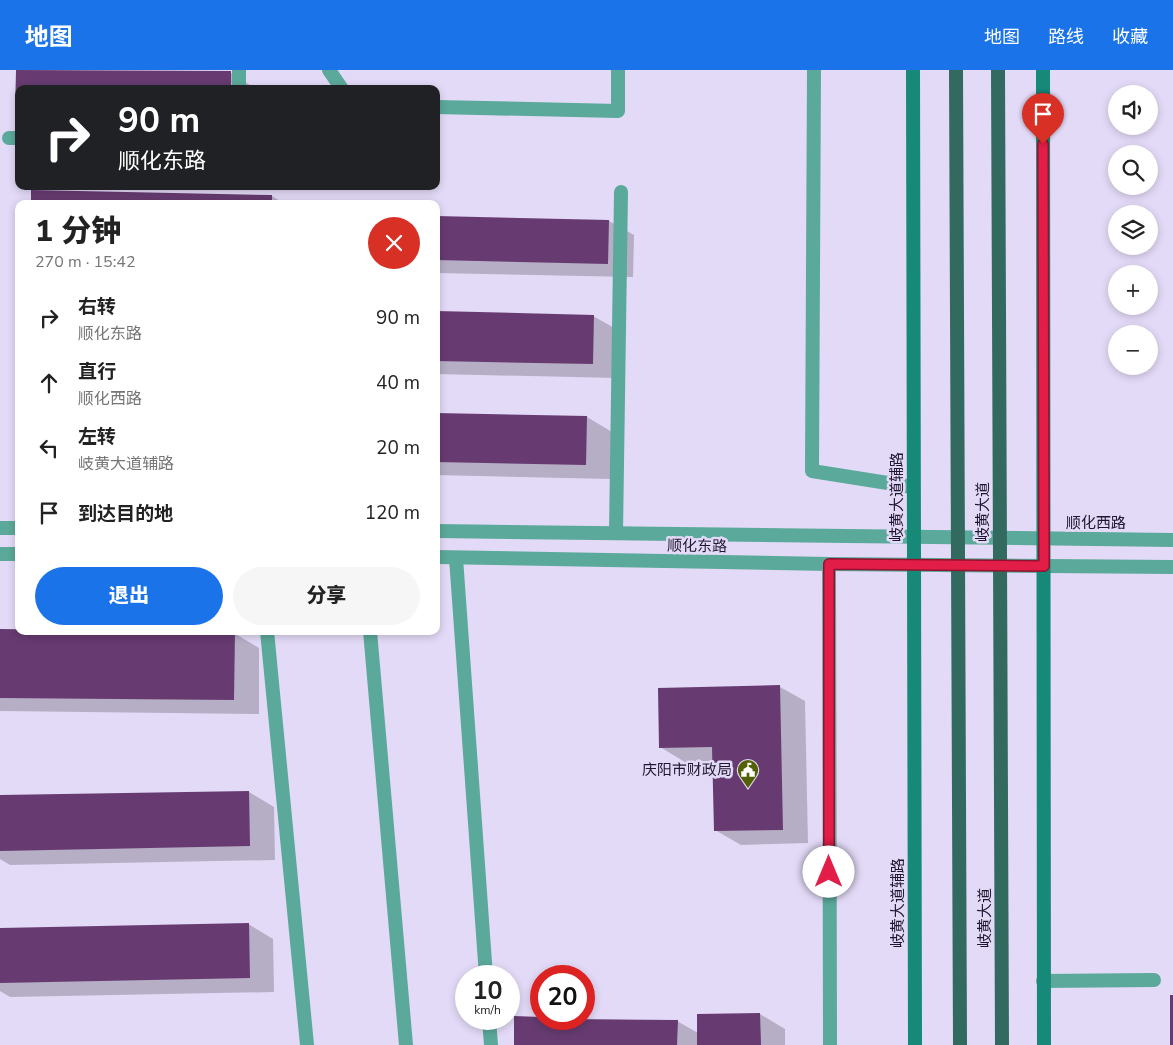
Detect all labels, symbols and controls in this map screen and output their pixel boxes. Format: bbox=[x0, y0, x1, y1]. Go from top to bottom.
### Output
text: 地图 bbox=[25, 21, 73, 53]
text: 地图 bbox=[984, 25, 1020, 49]
text: 路线 bbox=[1048, 25, 1084, 49]
text: 收藏 bbox=[1112, 25, 1148, 49]
map controls bbox=[1108, 85, 1158, 375]
button: sound bbox=[1108, 85, 1158, 135]
pin bbox=[1022, 93, 1064, 144]
text: 90 m bbox=[118, 97, 200, 144]
icon: arrive bbox=[1029, 100, 1057, 128]
icon: right bbox=[35, 105, 100, 170]
button: search bbox=[1108, 145, 1158, 195]
text: 顺化东路 bbox=[118, 146, 206, 176]
button: layers bbox=[1108, 205, 1158, 255]
text: 1 分钟 bbox=[35, 211, 121, 252]
button: close bbox=[368, 217, 420, 269]
text: 270 m · 15:42 bbox=[35, 251, 136, 273]
button: + bbox=[1108, 265, 1158, 315]
text: 右转 bbox=[78, 294, 116, 320]
icon: right bbox=[35, 304, 63, 332]
text: 90 m bbox=[376, 305, 420, 331]
text: 顺化东路 bbox=[78, 323, 142, 345]
button: − bbox=[1108, 325, 1158, 375]
text: 直行 bbox=[78, 359, 116, 385]
icon: ahead bbox=[35, 369, 63, 397]
text: 40 m bbox=[376, 370, 420, 396]
text: 顺化西路 bbox=[78, 388, 142, 410]
text: 左转 bbox=[78, 424, 116, 450]
icon: left bbox=[35, 434, 63, 462]
text: 20 m bbox=[376, 435, 420, 461]
street label: 岐黄大道辅路 bbox=[887, 452, 907, 542]
text: 岐黄大道辅路 bbox=[78, 453, 174, 475]
street label: 岐黄大道 bbox=[973, 482, 993, 542]
icon: arrive bbox=[35, 499, 63, 527]
text: 120 m bbox=[365, 500, 420, 526]
text: 到达目的地 bbox=[78, 501, 173, 527]
street label: 顺化西路 bbox=[1066, 513, 1126, 533]
street label: 顺化东路 bbox=[667, 535, 727, 557]
button: 退出 bbox=[35, 567, 223, 625]
button: 分享 bbox=[233, 567, 420, 625]
public building icon: 庆阳市财政局 bbox=[736, 758, 760, 789]
place label: 庆阳市财政局 bbox=[642, 760, 732, 780]
position arrow bbox=[802, 845, 854, 897]
street label: 岐黄大道辅路 bbox=[888, 858, 908, 948]
street label: 岐黄大道 bbox=[975, 888, 995, 948]
speed limit sign: 20 bbox=[530, 965, 595, 1030]
text: 10 bbox=[472, 974, 503, 1008]
text: km/h bbox=[474, 1002, 501, 1018]

